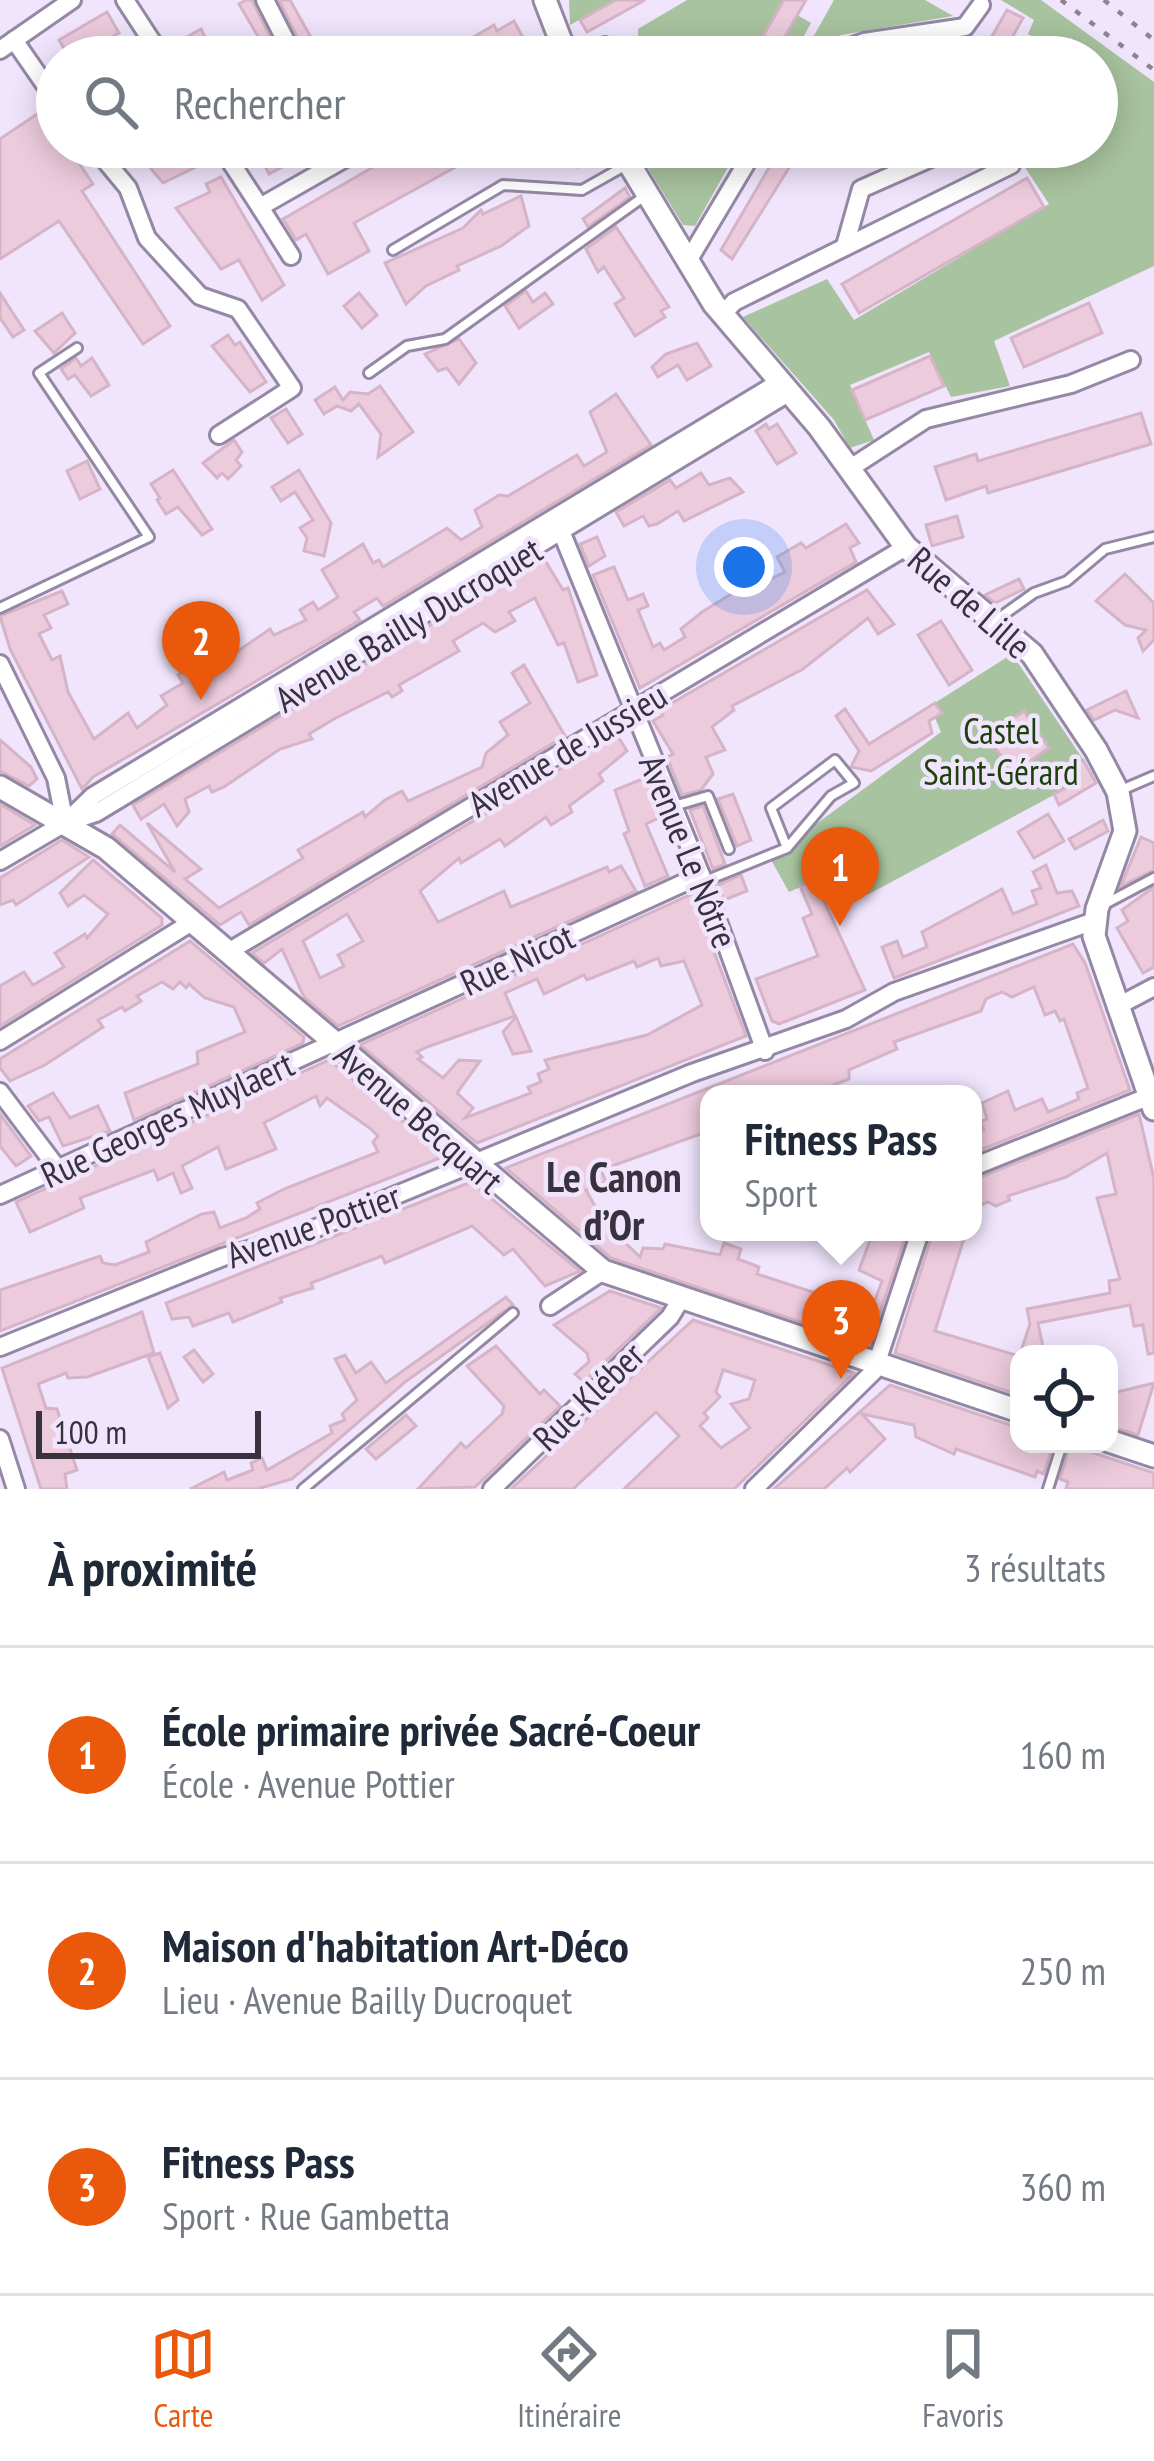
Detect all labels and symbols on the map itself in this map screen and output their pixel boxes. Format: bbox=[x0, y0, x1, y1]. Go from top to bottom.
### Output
street label: Avenue Bailly Ducroquet bbox=[266, 526, 550, 722]
street label: Rue de Lille bbox=[899, 536, 1041, 668]
your location bbox=[714, 537, 774, 597]
pin: 2 bbox=[162, 601, 240, 700]
street label: Avenue de Jussieu bbox=[459, 671, 675, 827]
park label: Castel Saint-Gérard bbox=[923, 707, 1079, 795]
street label: Avenue Le Nôtre bbox=[629, 748, 749, 954]
pin: 1 bbox=[801, 827, 879, 926]
street label: Rue Nicot bbox=[453, 912, 582, 1006]
street label: Avenue Becquart bbox=[325, 1031, 513, 1203]
street label: Rue Georges Muylaert bbox=[33, 1040, 301, 1198]
district label: Le Canon d’Or bbox=[546, 1149, 682, 1252]
street label: Avenue Pottier bbox=[220, 1172, 407, 1278]
pin: 3 bbox=[802, 1280, 880, 1379]
street label: Rue Kléber bbox=[522, 1331, 654, 1460]
scale bar bbox=[36, 1405, 261, 1458]

